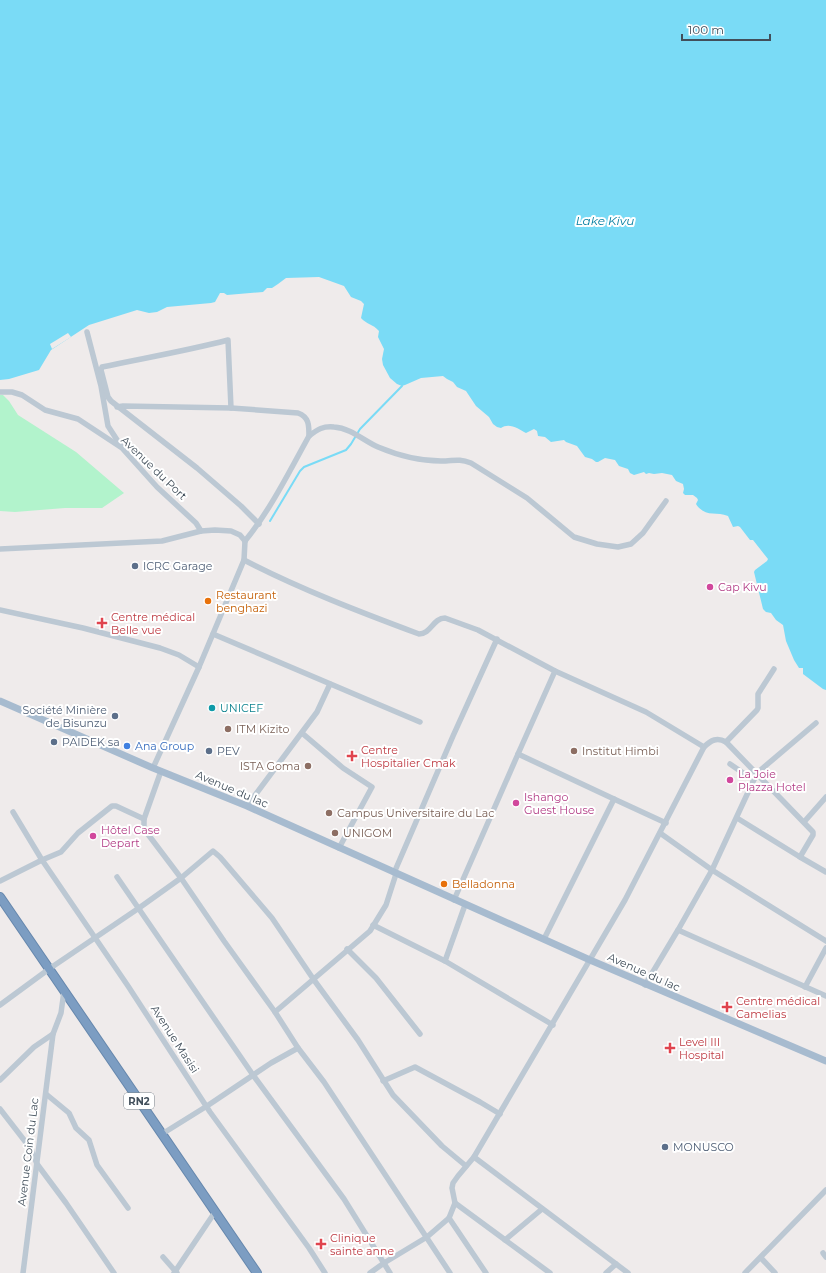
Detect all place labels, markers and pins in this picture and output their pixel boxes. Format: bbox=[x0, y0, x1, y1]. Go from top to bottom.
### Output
place label: ICRC Garage bbox=[143, 559, 213, 573]
marker: ICRC Garage bbox=[130, 561, 140, 571]
place label: Cap Kivu bbox=[718, 580, 767, 594]
marker: Cap Kivu bbox=[705, 582, 715, 592]
place label: Restaurant benghazi bbox=[216, 588, 277, 615]
marker: Restaurant benghazi bbox=[203, 596, 213, 606]
place label: Centre médical Belle vue bbox=[111, 610, 195, 637]
marker: Centre médical Belle vue bbox=[96, 617, 108, 629]
place label: UNICEF bbox=[220, 701, 263, 715]
place label: Société Minière de Bisunzu bbox=[22, 703, 107, 730]
marker: UNICEF bbox=[207, 703, 217, 713]
marker: Société Minière de Bisunzu bbox=[110, 711, 120, 721]
place label: ITM Kizito bbox=[236, 722, 290, 736]
marker: ITM Kizito bbox=[223, 724, 233, 734]
place label: PAIDEK sa bbox=[62, 735, 120, 749]
marker: PAIDEK sa bbox=[49, 737, 59, 747]
place label: Ana Group bbox=[135, 739, 194, 753]
marker: Ana Group bbox=[122, 741, 132, 751]
place label: Centre Hospitalier Cmak bbox=[361, 743, 456, 770]
place label: PEV bbox=[217, 744, 240, 758]
place label: Institut Himbi bbox=[582, 744, 659, 758]
marker: PEV bbox=[204, 746, 214, 756]
marker: Institut Himbi bbox=[569, 746, 579, 756]
marker: Centre Hospitalier Cmak bbox=[346, 750, 358, 762]
place label: ISTA Goma bbox=[240, 759, 300, 773]
marker: ISTA Goma bbox=[303, 761, 313, 771]
place label: La Joie Plazza Hotel bbox=[738, 767, 806, 794]
marker: La Joie Plazza Hotel bbox=[725, 775, 735, 785]
place label: Ishango Guest House bbox=[524, 790, 595, 817]
marker: Ishango Guest House bbox=[511, 798, 521, 808]
place label: Campus Universitaire du Lac bbox=[337, 806, 495, 820]
marker: Campus Universitaire du Lac bbox=[324, 808, 334, 818]
place label: Hôtel Case Depart bbox=[101, 823, 160, 850]
place label: UNIGOM bbox=[343, 826, 392, 840]
marker: UNIGOM bbox=[330, 828, 340, 838]
marker: Hôtel Case Depart bbox=[88, 831, 98, 841]
place label: Belladonna bbox=[452, 877, 515, 891]
marker: Belladonna bbox=[439, 879, 449, 889]
place label: Centre médical Camelias bbox=[736, 994, 820, 1021]
marker: Centre médical Camelias bbox=[721, 1001, 733, 1013]
place label: Level III Hospital bbox=[679, 1035, 724, 1062]
marker: Level III Hospital bbox=[664, 1042, 676, 1054]
place label: MONUSCO bbox=[673, 1140, 734, 1154]
marker: MONUSCO bbox=[660, 1142, 670, 1152]
place label: Clinique sainte anne bbox=[330, 1231, 394, 1258]
marker: Clinique sainte anne bbox=[315, 1238, 327, 1250]

